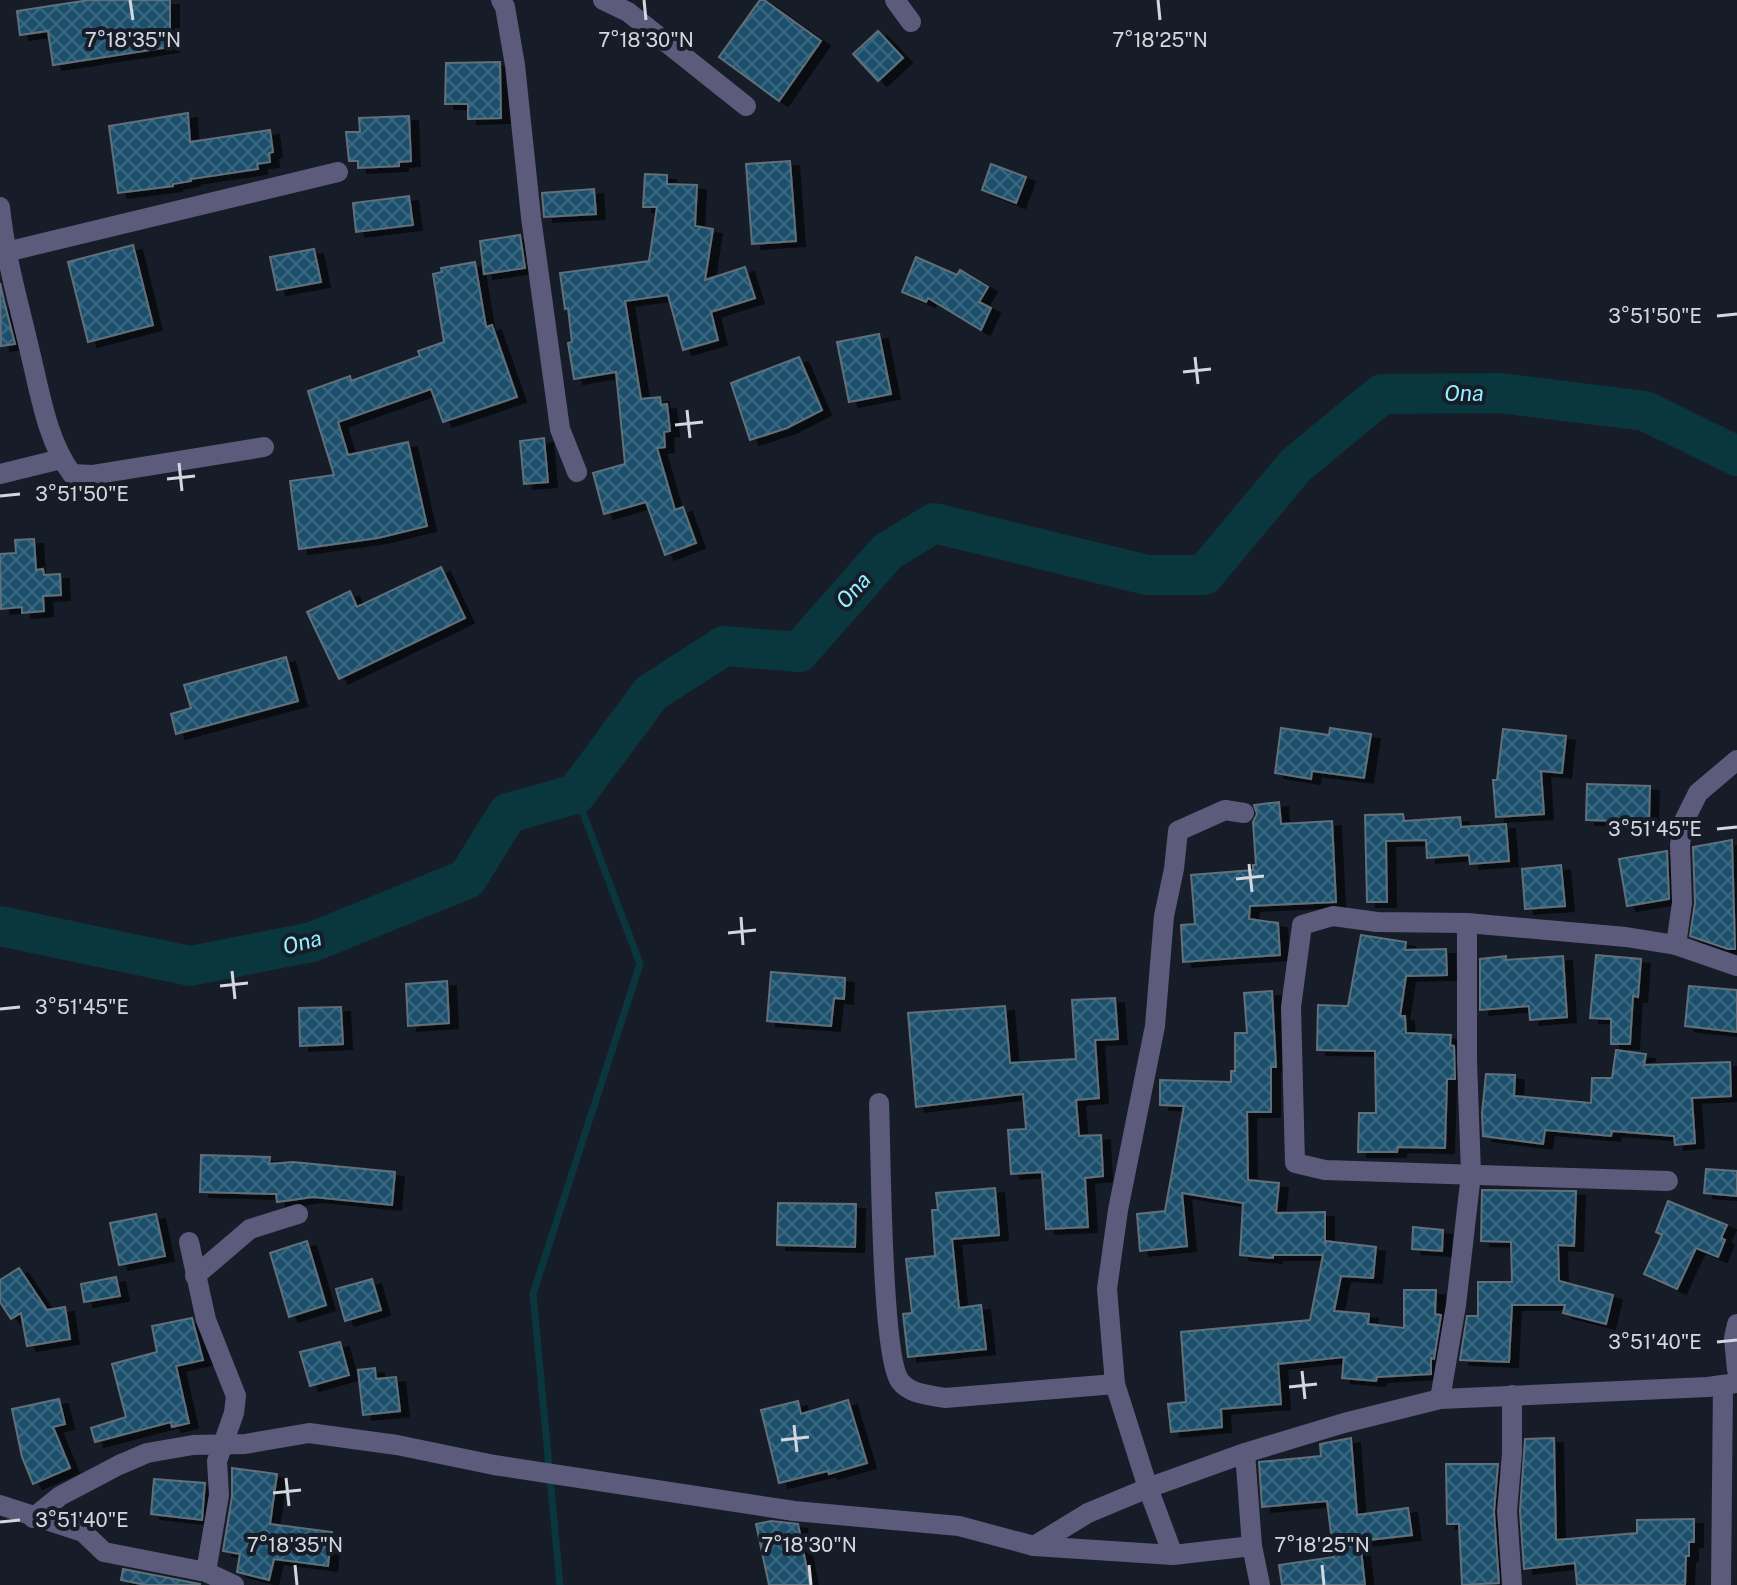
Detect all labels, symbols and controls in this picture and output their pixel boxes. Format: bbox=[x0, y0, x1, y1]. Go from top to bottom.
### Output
text: 7°18'35"N bbox=[85, 28, 181, 52]
text: 7°18'30"N bbox=[598, 28, 694, 52]
text: 7°18'25"N bbox=[1112, 28, 1208, 52]
text: 3°51'50"E bbox=[1608, 304, 1702, 328]
water label: Ona bbox=[1444, 380, 1484, 406]
text: 3°51'50"E bbox=[35, 482, 129, 506]
water label: Ona bbox=[830, 567, 876, 613]
text: 3°51'45"E bbox=[1608, 817, 1702, 841]
water label: Ona bbox=[280, 924, 324, 960]
text: 3°51'45"E bbox=[35, 995, 129, 1019]
text: 3°51'40"E bbox=[1608, 1330, 1702, 1354]
text: 3°51'40"E bbox=[35, 1508, 129, 1532]
text: 7°18'35"N bbox=[247, 1533, 343, 1557]
text: 7°18'30"N bbox=[761, 1533, 857, 1557]
text: 7°18'25"N bbox=[1274, 1533, 1370, 1557]

